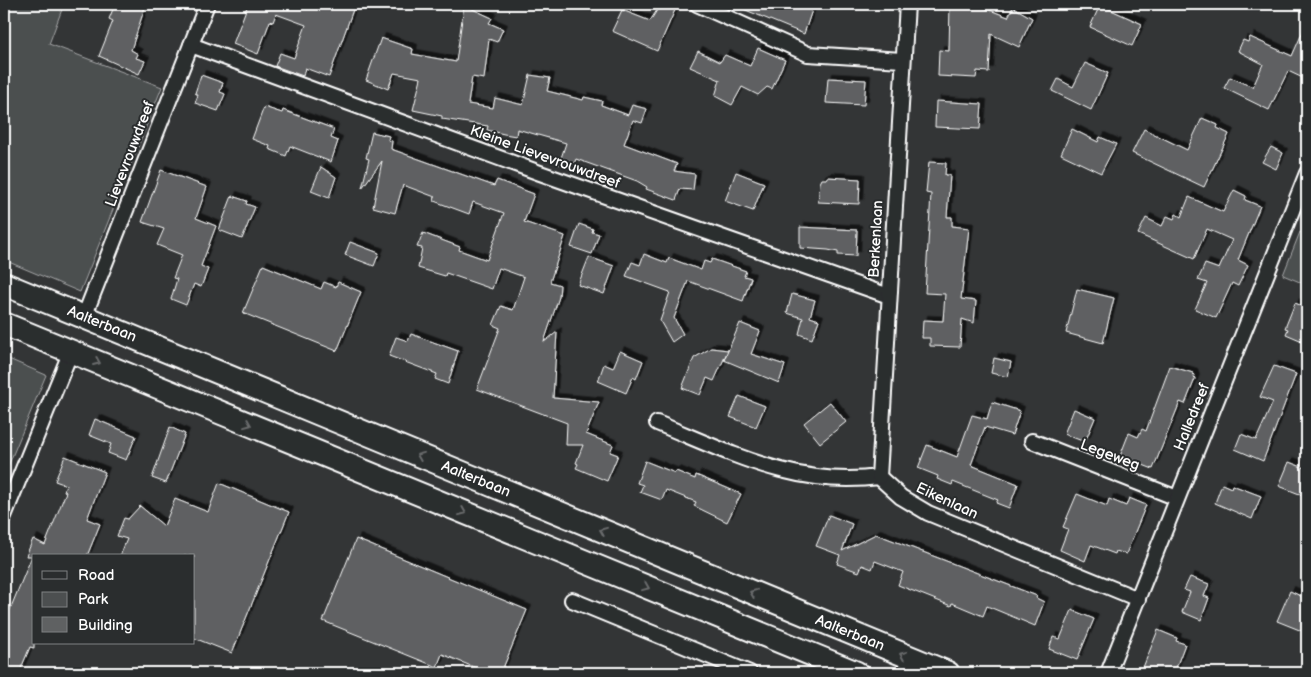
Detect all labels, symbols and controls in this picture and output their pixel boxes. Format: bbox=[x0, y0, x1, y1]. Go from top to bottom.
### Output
street label: Lievevrouwdreef bbox=[101, 98, 159, 210]
street label: Kleine Lievevrouwdreef bbox=[467, 121, 623, 193]
street label: Berkenlaan bbox=[864, 200, 888, 278]
street label: Aalterbaan bbox=[65, 302, 139, 346]
one-way arrow bbox=[92, 356, 101, 367]
street label: Halledreef bbox=[1170, 380, 1214, 454]
one-way arrow bbox=[243, 418, 252, 428]
street label: Legeweg bbox=[1078, 435, 1142, 475]
one-way arrow bbox=[416, 451, 425, 462]
street label: Aalterbaan bbox=[439, 457, 513, 501]
street label: Eikenlaan bbox=[913, 478, 981, 524]
one-way arrow bbox=[458, 506, 467, 516]
one-way arrow bbox=[599, 527, 608, 537]
legend bbox=[32, 554, 195, 644]
text: Road bbox=[78, 566, 114, 585]
one-way arrow bbox=[641, 580, 650, 591]
one-way arrow bbox=[749, 588, 758, 599]
text: Park bbox=[78, 590, 109, 609]
street label: Aalterbaan bbox=[813, 611, 887, 655]
text: Building bbox=[78, 616, 133, 635]
one-way arrow bbox=[899, 650, 908, 661]

